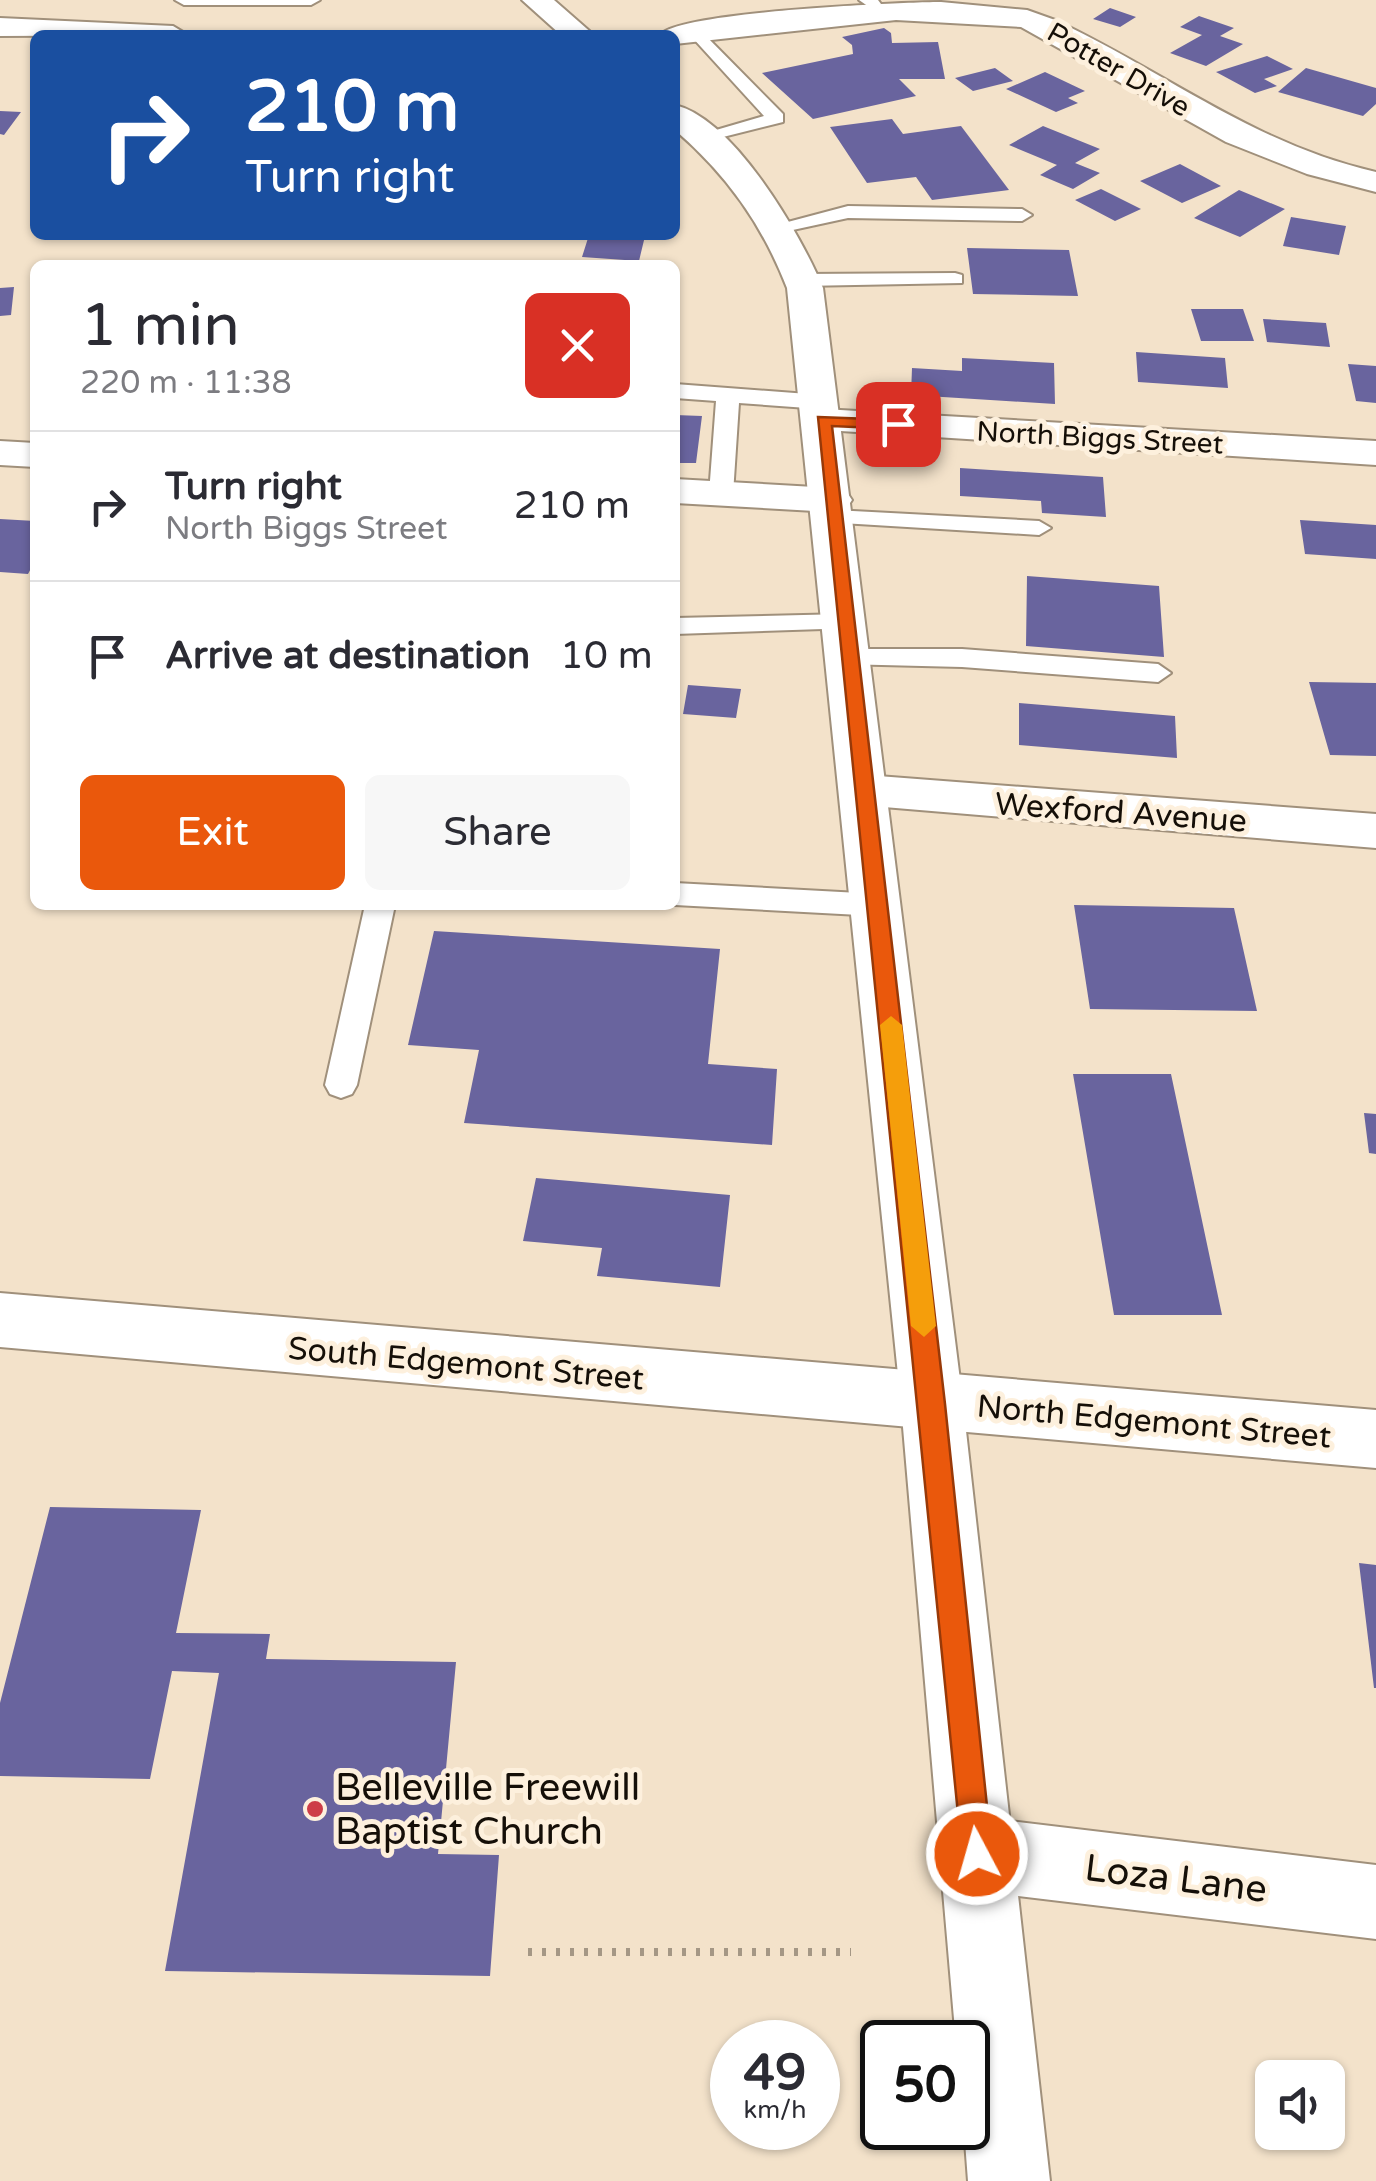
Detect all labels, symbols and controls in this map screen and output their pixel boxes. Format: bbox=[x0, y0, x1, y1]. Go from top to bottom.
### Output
street label: Potter Drive bbox=[1041, 15, 1196, 124]
text: 210 m bbox=[245, 66, 459, 150]
icon: right bbox=[80, 70, 210, 200]
text: Turn right bbox=[245, 151, 454, 205]
text: 1 min bbox=[80, 290, 240, 362]
button: close bbox=[525, 293, 630, 398]
text: 220 m · 11:38 bbox=[80, 364, 292, 402]
pin bbox=[856, 382, 941, 467]
icon: arrive bbox=[871, 397, 926, 452]
street label: North Biggs Street bbox=[976, 415, 1225, 461]
text: Turn right bbox=[165, 464, 342, 510]
icon: right bbox=[80, 479, 135, 534]
text: 210 m bbox=[514, 483, 630, 529]
text: North Biggs Street bbox=[165, 510, 447, 548]
icon: arrive bbox=[80, 629, 135, 684]
text: Arrive at destination bbox=[165, 633, 530, 679]
text: 10 m bbox=[560, 633, 653, 679]
button: Exit bbox=[80, 775, 345, 890]
button: Share bbox=[365, 775, 630, 890]
street label: Wexford Avenue bbox=[994, 785, 1248, 841]
street label: South Edgemont Street bbox=[286, 1330, 645, 1398]
street label: North Edgemont Street bbox=[975, 1388, 1333, 1456]
place label: Belleville Freewill Baptist Church bbox=[335, 1765, 640, 1855]
marker: Belleville Freewill Baptist Church bbox=[304, 1798, 326, 1820]
position arrow bbox=[925, 1802, 1029, 1906]
street label: Loza Lane bbox=[1082, 1845, 1270, 1913]
speed limit sign: 50 bbox=[860, 2020, 990, 2150]
text: 49 bbox=[744, 2043, 806, 2103]
map controls bbox=[1255, 2060, 1345, 2150]
button: sound bbox=[1255, 2060, 1345, 2150]
text: km/h bbox=[744, 2095, 806, 2125]

